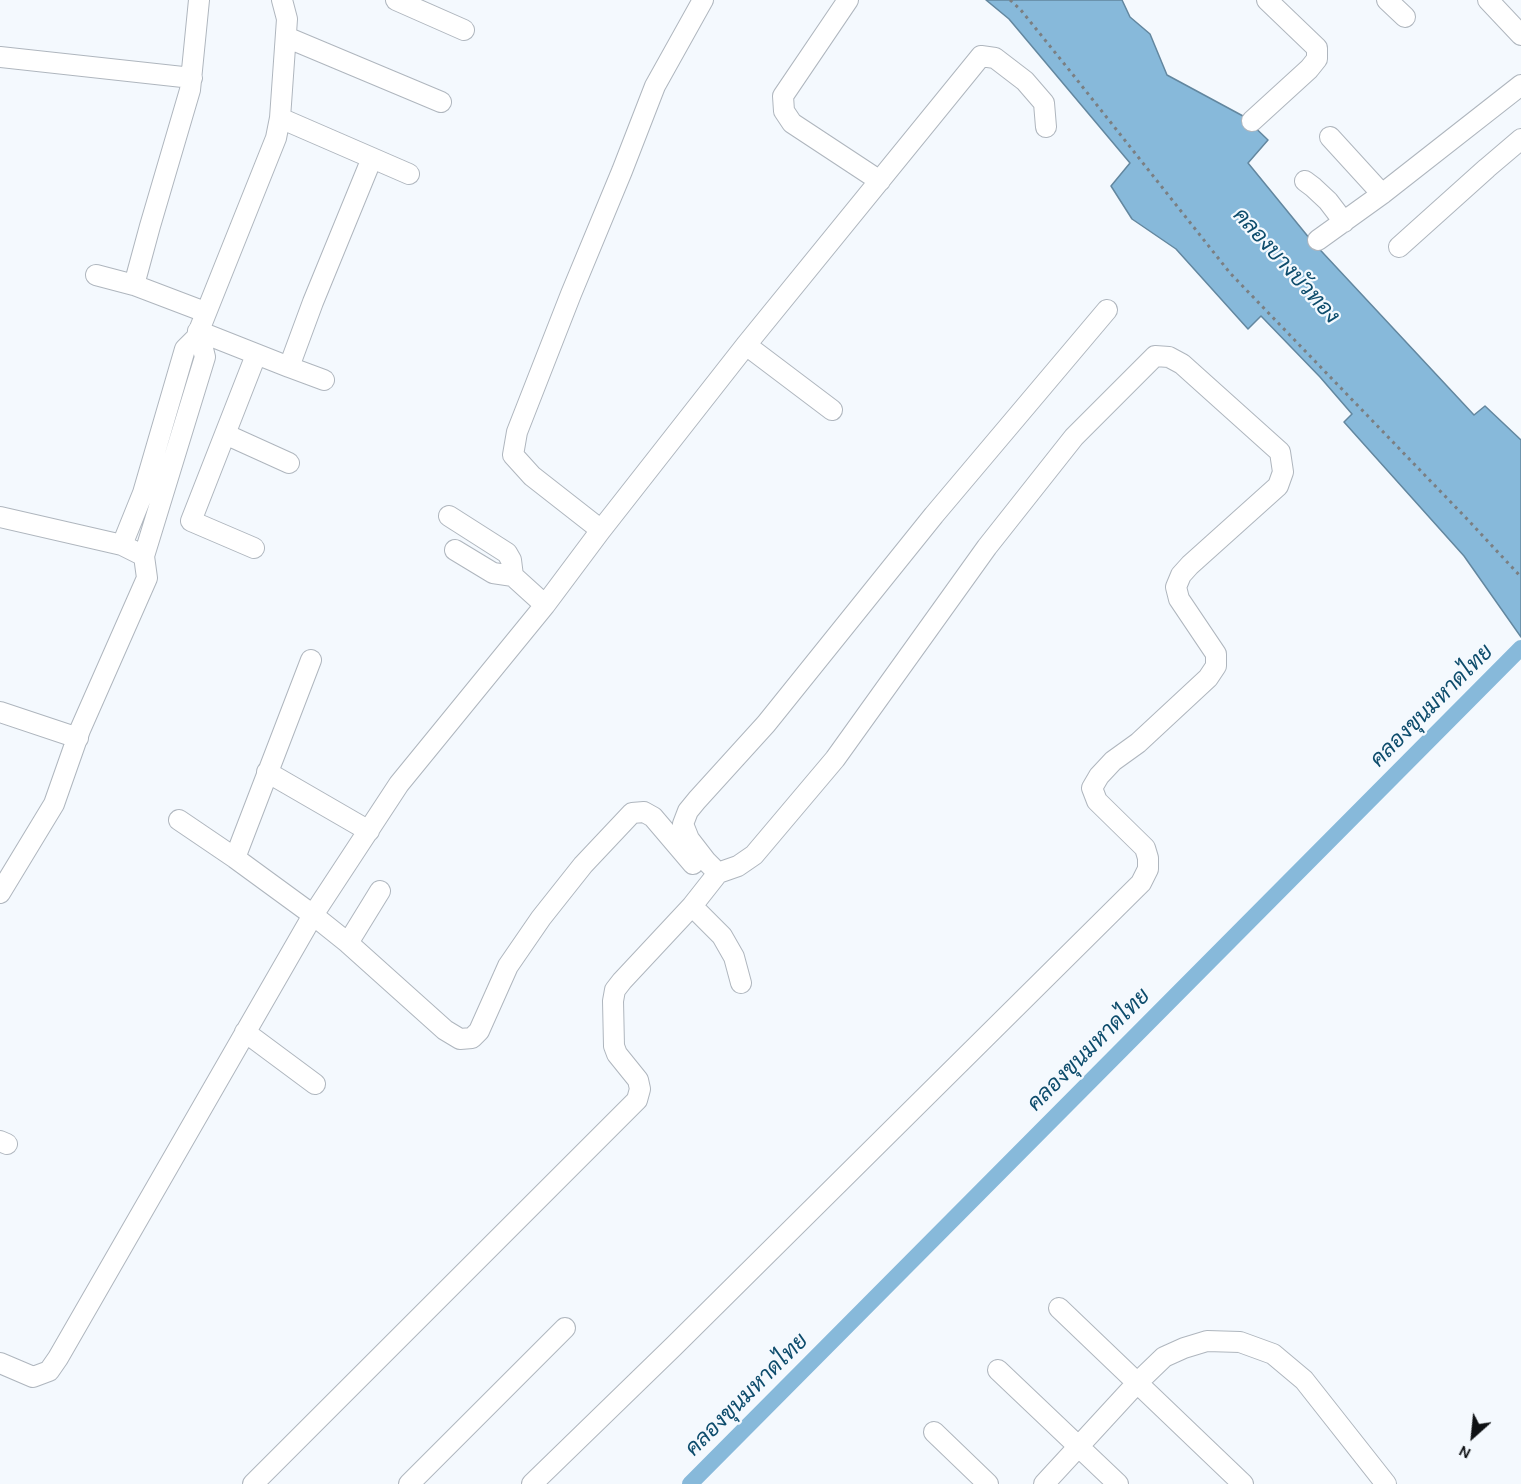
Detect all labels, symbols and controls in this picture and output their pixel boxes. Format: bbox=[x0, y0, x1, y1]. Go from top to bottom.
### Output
water label: คลองบางบัวทอง bbox=[1227, 203, 1345, 329]
water label: คลองขุนมหาดไทย bbox=[1365, 639, 1499, 773]
water label: คลองขุนมหาดไทย bbox=[1022, 983, 1156, 1117]
water label: คลองขุนมหาดไทย bbox=[680, 1328, 814, 1462]
north arrow bbox=[1443, 1406, 1503, 1466]
text: N bbox=[1455, 1441, 1474, 1464]

